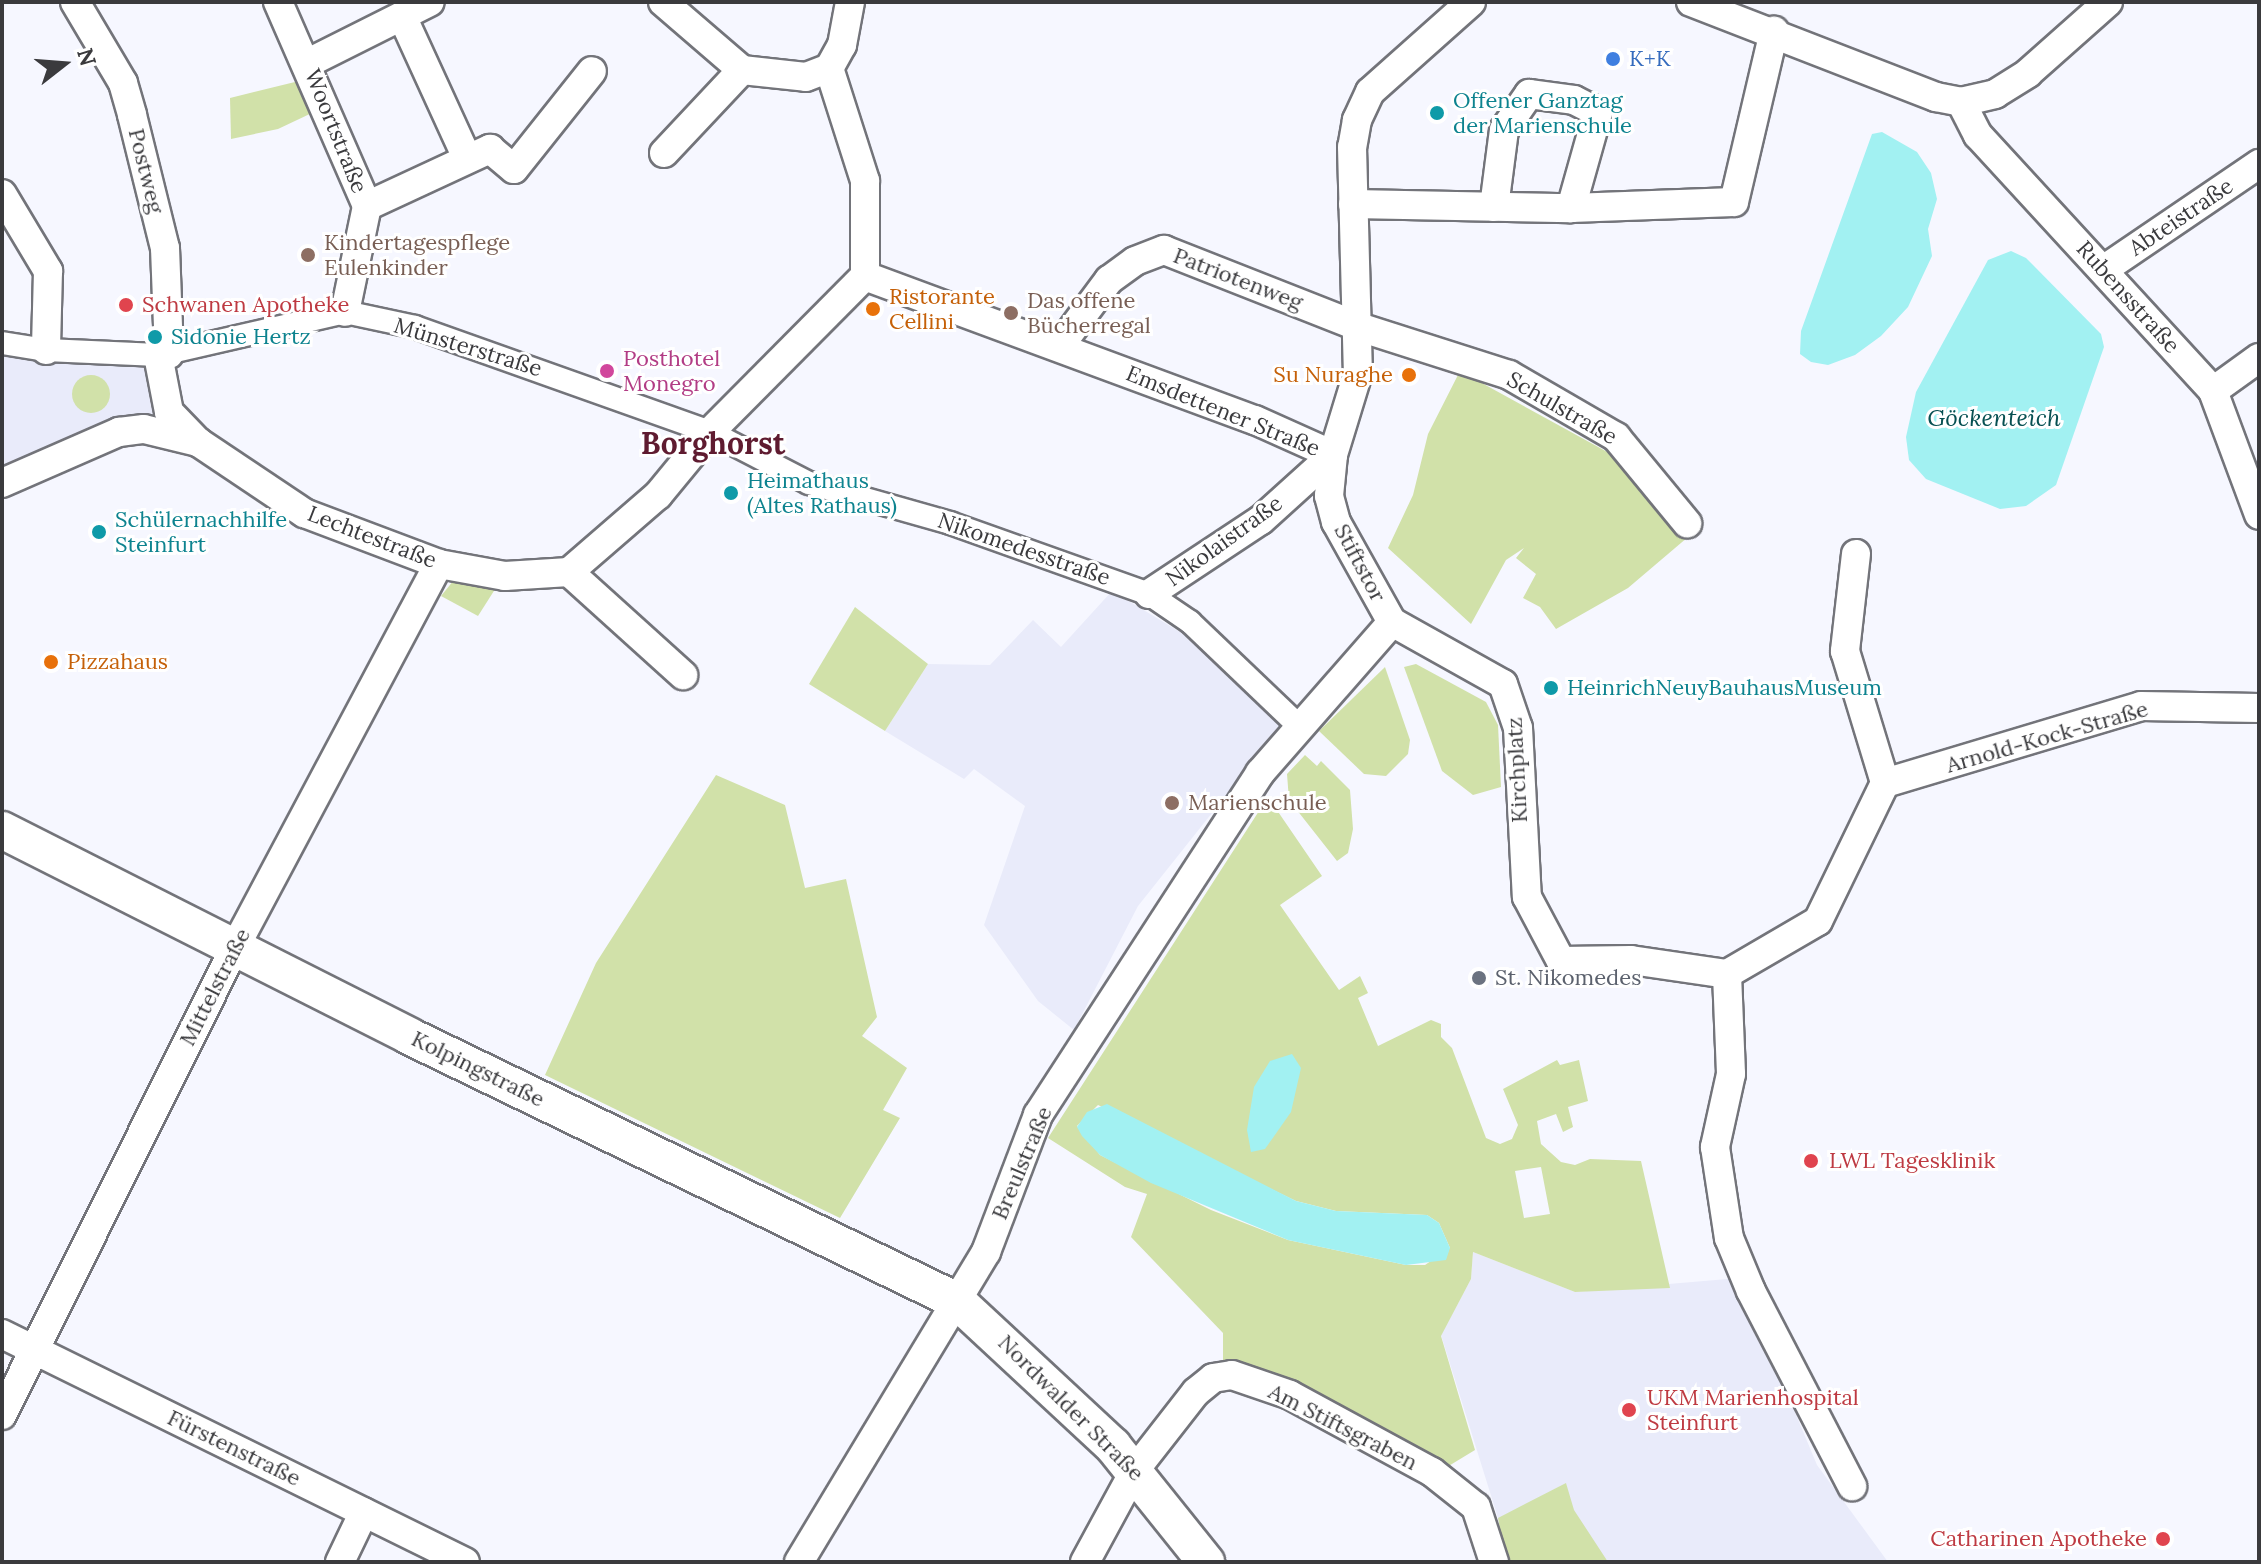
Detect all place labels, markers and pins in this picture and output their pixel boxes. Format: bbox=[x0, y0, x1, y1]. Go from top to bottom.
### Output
place label: K+K bbox=[1629, 46, 1671, 72]
marker: K+K bbox=[1604, 50, 1622, 68]
place label: Offener Ganztag der Marienschule bbox=[1453, 87, 1632, 138]
marker: Offener Ganztag der Marienschule bbox=[1428, 104, 1446, 122]
place label: Kindertagespflege Eulenkinder bbox=[324, 229, 510, 280]
marker: Kindertagespflege Eulenkinder bbox=[299, 246, 317, 264]
place label: Ristorante Cellini bbox=[889, 283, 995, 334]
place label: Das offene Bücherregal bbox=[1027, 287, 1151, 338]
place label: Schwanen Apotheke bbox=[142, 292, 349, 318]
marker: Schwanen Apotheke bbox=[117, 296, 135, 314]
marker: Ristorante Cellini bbox=[864, 300, 882, 318]
marker: Das offene Bücherregal bbox=[1002, 304, 1020, 322]
place label: Sidonie Hertz bbox=[171, 324, 311, 350]
marker: Sidonie Hertz bbox=[146, 328, 164, 346]
place label: Posthotel Monegro bbox=[623, 345, 720, 396]
marker: Posthotel Monegro bbox=[598, 362, 616, 380]
place label: Su Nuraghe bbox=[1273, 362, 1393, 388]
marker: Su Nuraghe bbox=[1400, 366, 1418, 384]
place label: Heimathaus (Altes Rathaus) bbox=[747, 467, 897, 518]
marker: Heimathaus (Altes Rathaus) bbox=[722, 484, 740, 502]
place label: Schülernachhilfe Steinfurt bbox=[115, 506, 287, 558]
marker: Schülernachhilfe Steinfurt bbox=[90, 523, 108, 541]
place label: Pizzahaus bbox=[67, 649, 168, 675]
marker: Pizzahaus bbox=[42, 653, 60, 671]
place label: HeinrichNeuyBauhausMuseum bbox=[1567, 675, 1882, 701]
marker: HeinrichNeuyBauhausMuseum bbox=[1542, 679, 1560, 697]
place label: Marienschule bbox=[1188, 790, 1327, 816]
marker: Marienschule bbox=[1163, 794, 1181, 812]
place label: St. Nikomedes bbox=[1495, 965, 1641, 991]
marker: St. Nikomedes bbox=[1470, 969, 1488, 987]
place label: LWL Tagesklinik bbox=[1829, 1148, 1995, 1174]
marker: LWL Tagesklinik bbox=[1800, 1150, 1822, 1172]
place label: UKM Marienhospital Steinfurt bbox=[1647, 1384, 1859, 1436]
marker: UKM Marienhospital Steinfurt bbox=[1618, 1399, 1640, 1421]
place label: Catharinen Apotheke bbox=[1930, 1526, 2147, 1552]
marker: Catharinen Apotheke bbox=[2154, 1530, 2172, 1548]

